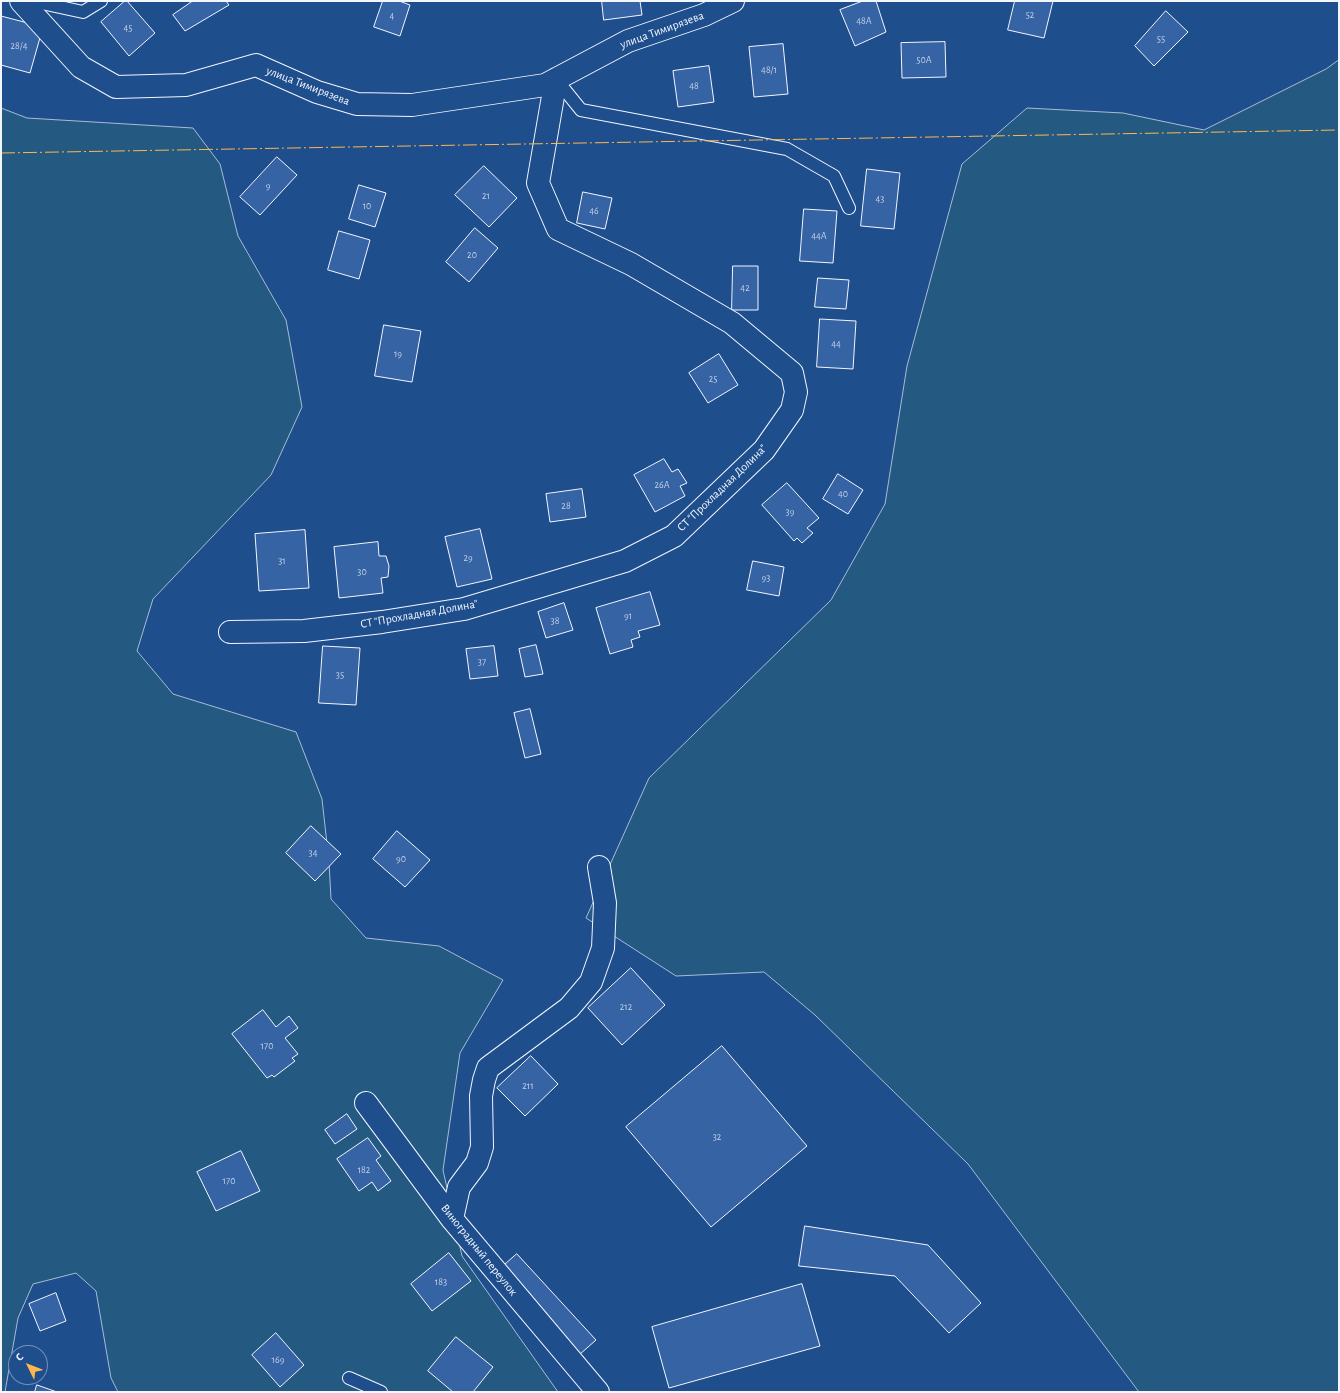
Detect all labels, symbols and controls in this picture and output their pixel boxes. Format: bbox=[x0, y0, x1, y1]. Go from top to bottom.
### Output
street label: улица Тимирязева bbox=[618, 8, 706, 52]
house number: 52 bbox=[1026, 9, 1034, 21]
house number: 4 bbox=[390, 10, 394, 22]
house number: 48А bbox=[856, 15, 872, 27]
house number: 45 bbox=[124, 22, 132, 34]
house number: 55 bbox=[1157, 33, 1165, 45]
house number: 28/4 bbox=[11, 40, 27, 52]
house number: 50А bbox=[916, 54, 932, 66]
street label: улица Тимирязева bbox=[264, 64, 352, 108]
house number: 48/1 bbox=[761, 64, 777, 76]
house number: 48 bbox=[689, 80, 699, 92]
house number: 9 bbox=[266, 180, 270, 192]
house number: 21 bbox=[482, 190, 490, 202]
house number: 43 bbox=[876, 193, 884, 205]
house number: 10 bbox=[363, 200, 371, 212]
house number: 46 bbox=[589, 205, 599, 217]
house number: 44А bbox=[811, 230, 827, 242]
house number: 20 bbox=[467, 249, 477, 261]
house number: 42 bbox=[740, 282, 750, 294]
house number: 44 bbox=[831, 338, 841, 350]
house number: 19 bbox=[394, 348, 402, 360]
house number: 25 bbox=[709, 373, 717, 385]
street label: СТ "Прохладная Долина" bbox=[674, 441, 770, 535]
house number: 26А bbox=[654, 479, 670, 491]
house number: 40 bbox=[838, 488, 848, 500]
house number: 28 bbox=[561, 500, 571, 512]
house number: 39 bbox=[786, 506, 794, 518]
house number: 29 bbox=[463, 552, 473, 564]
house number: 31 bbox=[278, 555, 286, 567]
house number: 30 bbox=[357, 566, 367, 578]
house number: 93 bbox=[762, 572, 770, 584]
street label: СТ "Прохладная Долина" bbox=[359, 597, 479, 631]
house number: 91 bbox=[624, 610, 632, 622]
house number: 38 bbox=[551, 615, 559, 627]
house number: 37 bbox=[478, 656, 486, 668]
house number: 35 bbox=[336, 669, 344, 681]
house number: 34 bbox=[309, 847, 317, 859]
house number: 90 bbox=[396, 853, 406, 865]
house number: 212 bbox=[620, 1001, 632, 1013]
house number: 170 bbox=[261, 1040, 273, 1052]
house number: 211 bbox=[522, 1080, 534, 1092]
house number: 32 bbox=[713, 1131, 721, 1143]
house number: 182 bbox=[358, 1164, 370, 1176]
house number: 170 bbox=[223, 1175, 235, 1187]
street label: Виноградный переулок bbox=[438, 1201, 520, 1299]
house number: 183 bbox=[435, 1276, 447, 1288]
north arrow bbox=[8, 1345, 48, 1385]
text: С bbox=[13, 1351, 26, 1363]
house number: 169 bbox=[272, 1354, 284, 1366]

